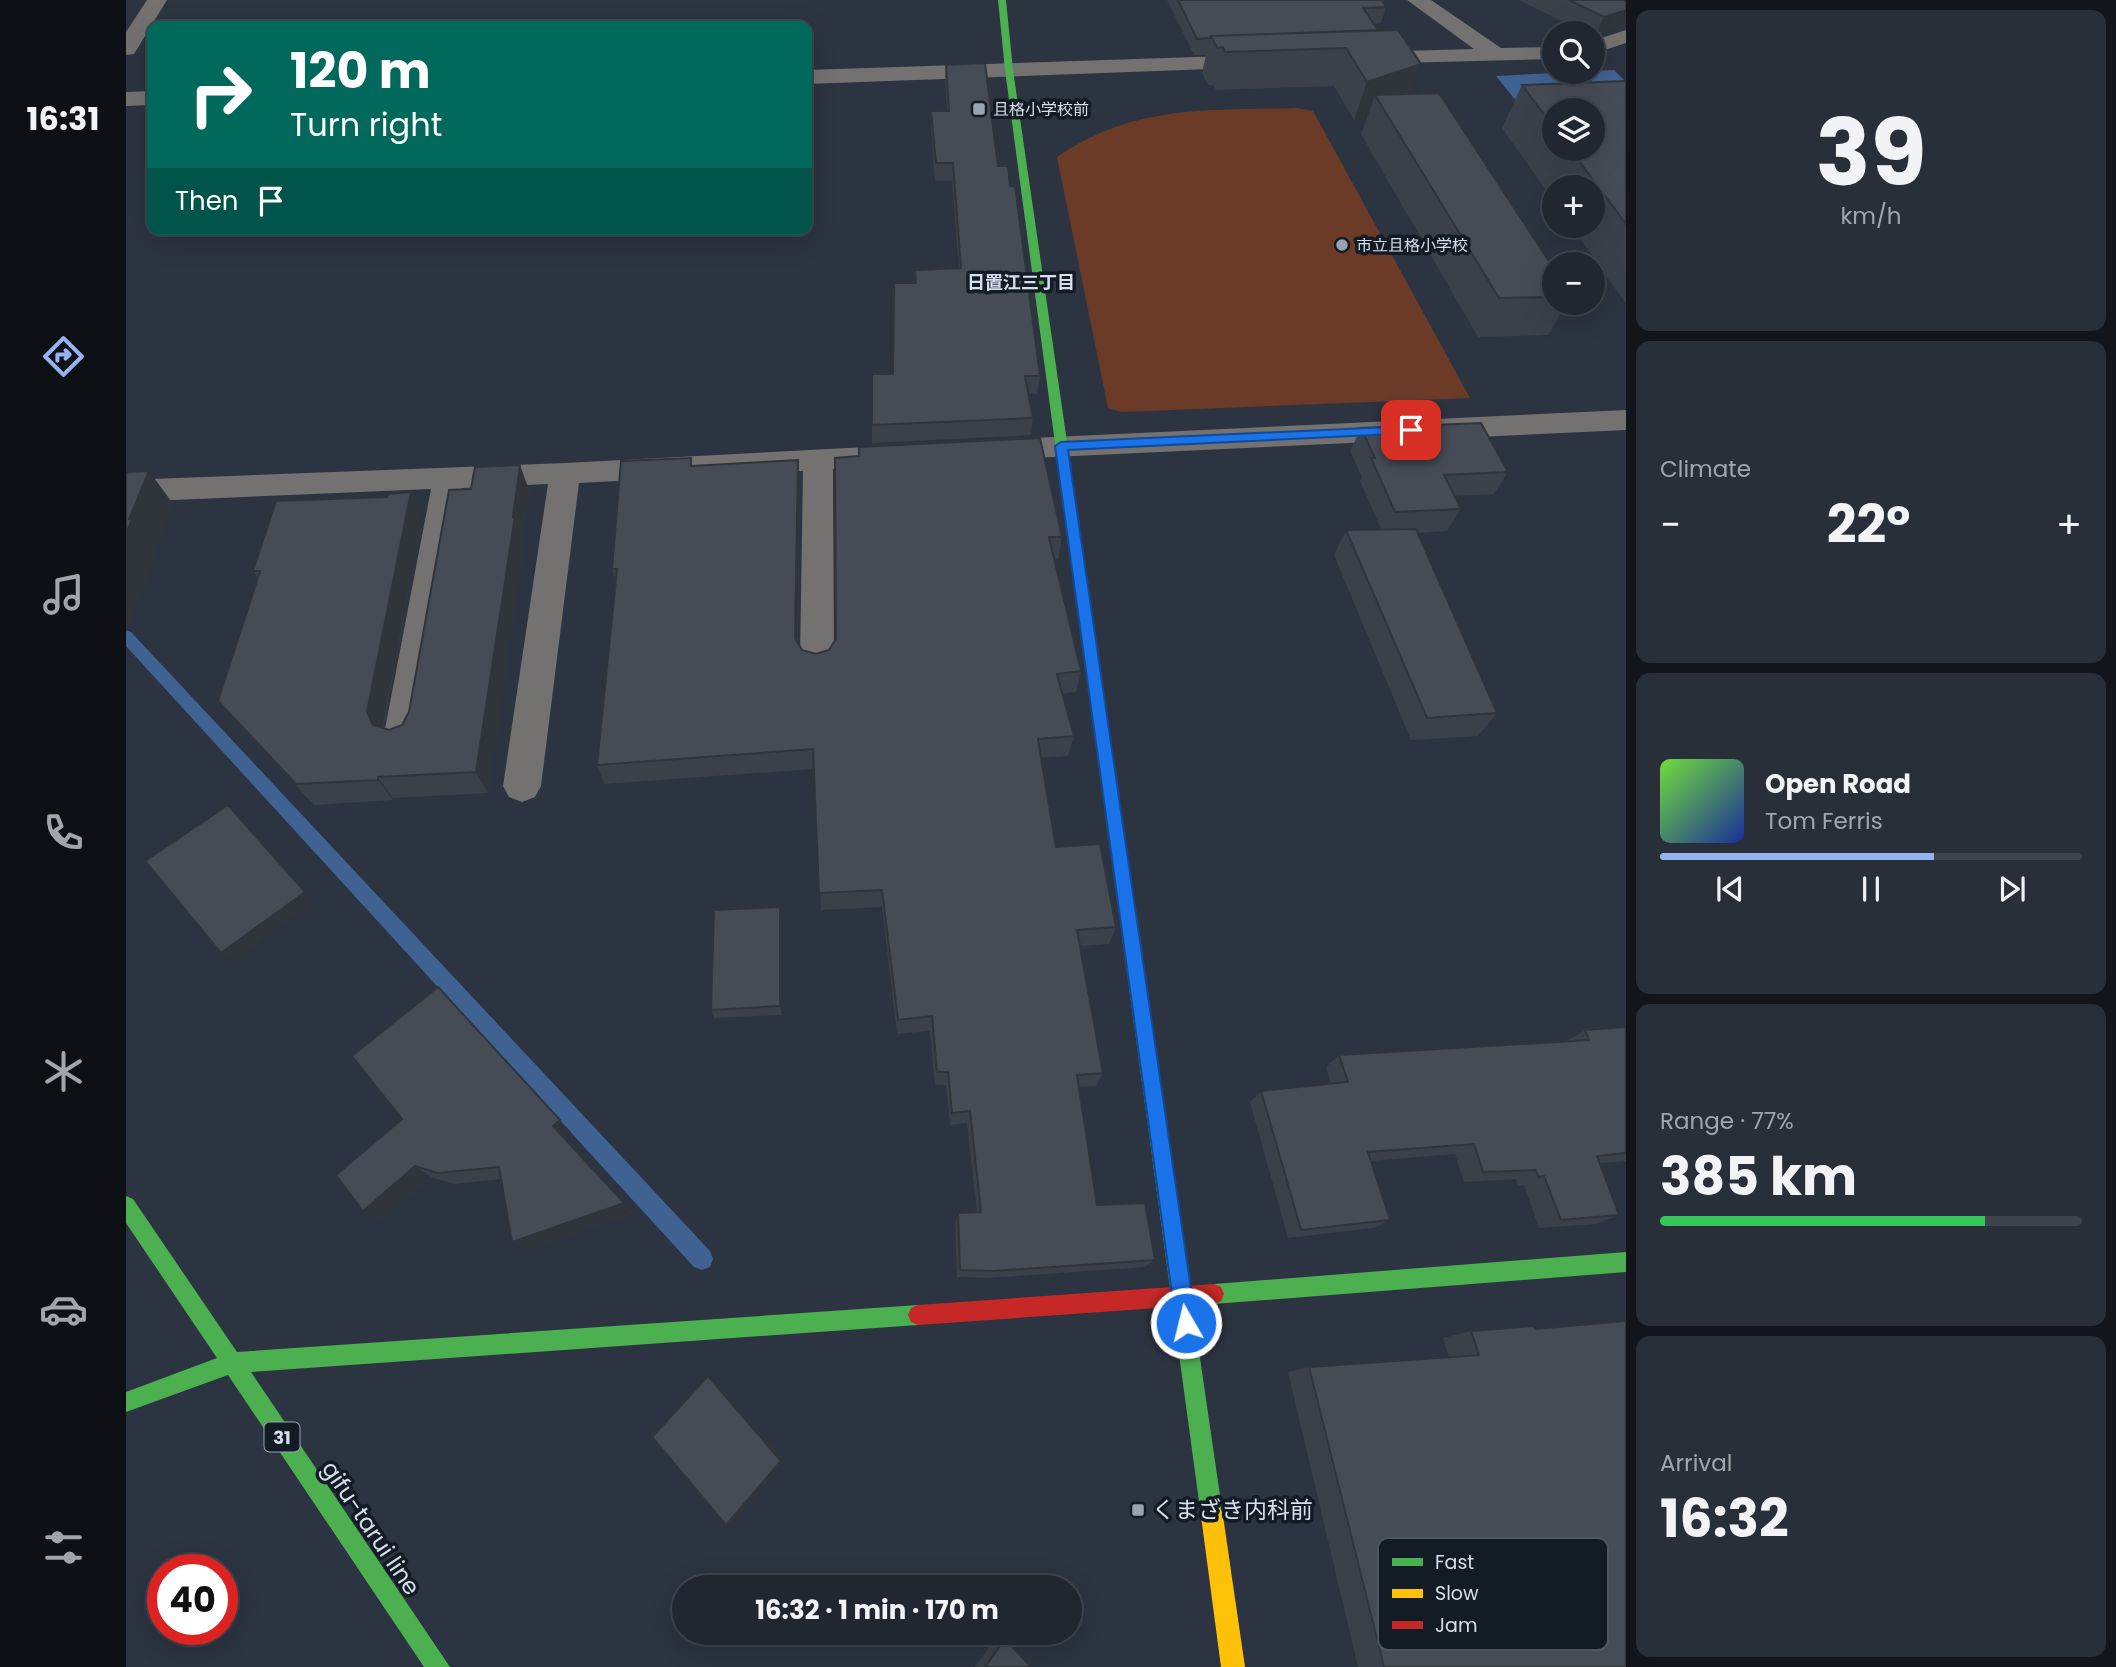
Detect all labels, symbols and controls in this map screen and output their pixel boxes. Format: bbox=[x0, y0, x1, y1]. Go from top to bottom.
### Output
map controls bbox=[1542, 21, 1605, 315]
button: search bbox=[1542, 21, 1605, 84]
text: 120 m bbox=[290, 37, 431, 105]
icon: right bbox=[175, 49, 266, 140]
text: 39 bbox=[1815, 89, 1927, 217]
text: 16:31 bbox=[27, 96, 99, 141]
place label: 且格小学校前 bbox=[993, 98, 1089, 121]
button: layers bbox=[1542, 98, 1605, 161]
marker: 且格小学校前 bbox=[971, 101, 987, 117]
text: Turn right bbox=[290, 102, 442, 147]
button: + bbox=[1542, 175, 1605, 238]
icon: arrive bbox=[252, 182, 290, 220]
text: Then bbox=[175, 183, 238, 219]
text: km/h bbox=[1840, 200, 1902, 232]
place label: 市立且格小学校 bbox=[1356, 234, 1468, 257]
marker: 市立且格小学校 bbox=[1334, 237, 1350, 253]
button: − bbox=[1542, 252, 1605, 315]
district label: 日置江三丁目 bbox=[967, 270, 1075, 295]
icon: directions bbox=[39, 332, 88, 381]
pin bbox=[1381, 400, 1441, 460]
icon: arrive bbox=[1392, 411, 1430, 449]
text: Climate bbox=[1660, 453, 1751, 485]
text: 22° bbox=[1827, 488, 1910, 561]
text: − bbox=[1660, 498, 1681, 551]
text: + bbox=[2056, 498, 2082, 551]
icon: music bbox=[39, 570, 88, 619]
text: Open Road bbox=[1765, 766, 1911, 802]
text: Tom Ferris bbox=[1765, 805, 1883, 837]
icon: phone bbox=[39, 808, 88, 857]
icon: previous bbox=[1711, 870, 1749, 908]
icon: pause bbox=[1852, 870, 1890, 908]
icon: next bbox=[1993, 870, 2031, 908]
icon: climate bbox=[39, 1047, 88, 1096]
text: Range · 77% bbox=[1660, 1105, 1794, 1137]
text: 385 km bbox=[1660, 1140, 1857, 1213]
icon: car bbox=[39, 1285, 88, 1334]
position arrow bbox=[1149, 1286, 1223, 1360]
road number: 31 bbox=[264, 1422, 300, 1452]
text: Arrival bbox=[1660, 1447, 1732, 1479]
street label: gifu-tarui line bbox=[314, 1455, 428, 1601]
text: 16:32 bbox=[1660, 1482, 1789, 1555]
place label: くまざき内科前 bbox=[1152, 1494, 1313, 1526]
marker: くまざき内科前 bbox=[1130, 1502, 1146, 1518]
icon: filters bbox=[39, 1523, 88, 1572]
legend bbox=[1378, 1538, 1608, 1650]
text: Fast bbox=[1435, 1549, 1474, 1576]
speed limit sign: 40 bbox=[147, 1554, 238, 1645]
text: Slow bbox=[1435, 1580, 1479, 1607]
text: 16:32 · 1 min · 170 m bbox=[755, 1592, 999, 1628]
text: Jam bbox=[1435, 1612, 1477, 1639]

